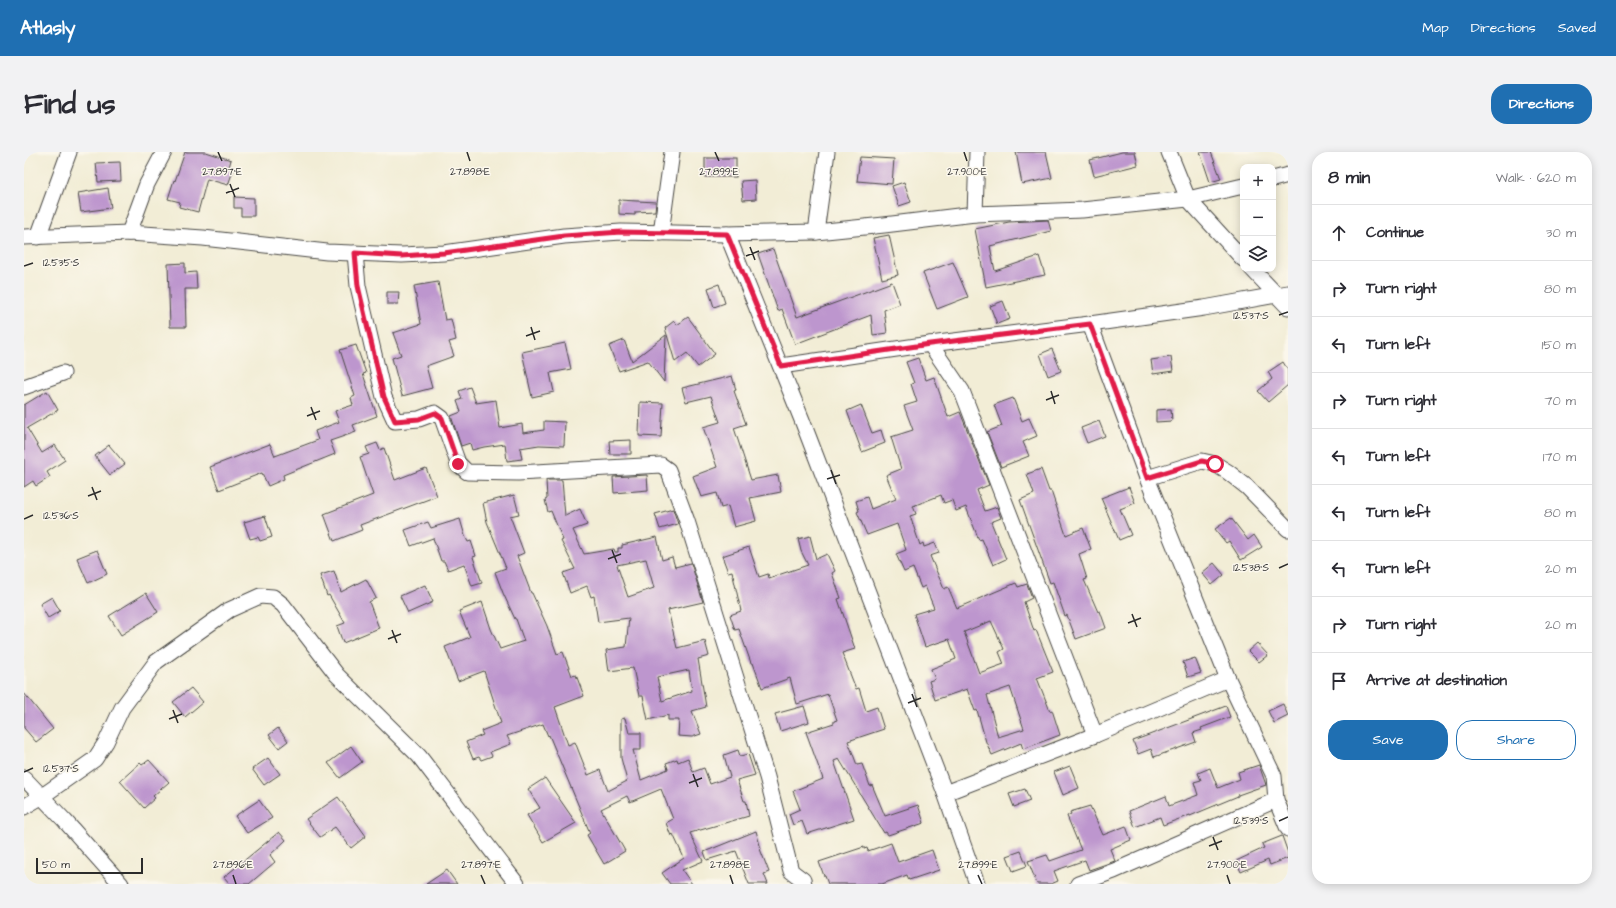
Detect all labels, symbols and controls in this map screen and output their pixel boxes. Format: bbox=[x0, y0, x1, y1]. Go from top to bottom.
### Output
text: Atlasly bbox=[20, 15, 75, 42]
text: Map bbox=[1422, 18, 1449, 38]
text: Directions bbox=[1471, 18, 1536, 38]
text: Saved bbox=[1558, 18, 1596, 38]
button: Directions bbox=[1491, 84, 1592, 124]
text: Find us bbox=[24, 85, 115, 124]
map controls bbox=[1240, 164, 1276, 272]
button: + bbox=[1240, 164, 1276, 200]
text: 27.897°E bbox=[202, 165, 242, 179]
text: 27.898°E bbox=[450, 165, 490, 179]
text: 27.899°E bbox=[699, 165, 739, 179]
text: 27.900°E bbox=[947, 165, 987, 179]
text: 8 min bbox=[1328, 166, 1370, 190]
text: Walk · 620 m bbox=[1496, 169, 1576, 187]
button: − bbox=[1240, 200, 1276, 236]
icon: ahead bbox=[1328, 222, 1350, 244]
text: Continue bbox=[1366, 222, 1424, 243]
text: 30 m bbox=[1546, 224, 1576, 242]
button: layers bbox=[1240, 236, 1276, 272]
text: 12.535°S bbox=[43, 256, 80, 270]
icon: right bbox=[1328, 278, 1350, 300]
text: Turn right bbox=[1366, 278, 1437, 299]
text: 80 m bbox=[1544, 280, 1576, 298]
text: 12.537°S bbox=[1233, 309, 1269, 323]
icon: left bbox=[1328, 334, 1350, 356]
text: Turn left bbox=[1366, 334, 1430, 355]
text: 150 m bbox=[1542, 336, 1576, 354]
icon: right bbox=[1328, 390, 1350, 412]
text: Turn right bbox=[1366, 390, 1437, 411]
text: 70 m bbox=[1544, 392, 1576, 410]
icon: left bbox=[1328, 446, 1350, 468]
text: Turn left bbox=[1366, 446, 1430, 467]
text: 170 m bbox=[1543, 448, 1576, 466]
route end bbox=[449, 455, 467, 473]
route start bbox=[1206, 455, 1224, 473]
icon: left bbox=[1328, 502, 1350, 524]
text: Turn left bbox=[1366, 502, 1430, 523]
text: 80 m bbox=[1544, 504, 1576, 522]
text: 12.536°S bbox=[43, 509, 79, 523]
icon: left bbox=[1328, 558, 1350, 580]
text: Turn left bbox=[1366, 558, 1430, 579]
text: 20 m bbox=[1545, 560, 1576, 578]
text: 12.538°S bbox=[1233, 561, 1269, 575]
icon: right bbox=[1328, 614, 1350, 636]
text: Turn right bbox=[1366, 614, 1437, 635]
text: 20 m bbox=[1545, 616, 1576, 634]
icon: arrive bbox=[1328, 670, 1350, 692]
text: Arrive at destination bbox=[1366, 670, 1507, 691]
button: Save bbox=[1328, 720, 1448, 760]
button: Share bbox=[1456, 720, 1576, 760]
text: 12.537°S bbox=[43, 762, 79, 776]
text: 12.539°S bbox=[1234, 814, 1269, 828]
scale bar bbox=[36, 856, 143, 875]
text: 50 m bbox=[42, 857, 70, 872]
text: 27.896°E bbox=[213, 858, 253, 872]
text: 27.897°E bbox=[461, 858, 501, 872]
text: 27.898°E bbox=[710, 858, 750, 872]
text: 27.899°E bbox=[958, 858, 998, 872]
text: 27.900°E bbox=[1207, 858, 1247, 872]

